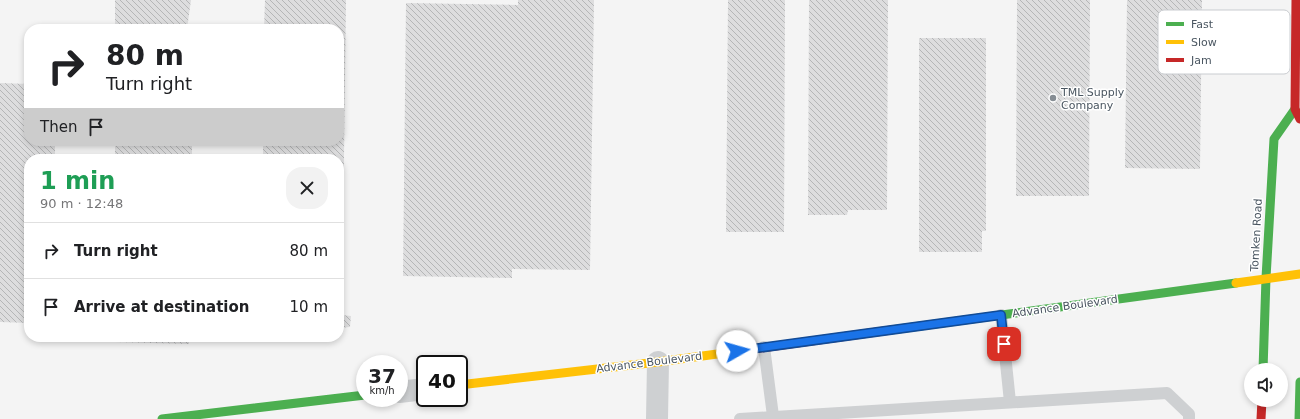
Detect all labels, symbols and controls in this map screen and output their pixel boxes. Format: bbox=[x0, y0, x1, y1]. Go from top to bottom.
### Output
legend bbox=[1158, 10, 1290, 74]
text: Fast bbox=[1191, 18, 1214, 31]
text: Slow bbox=[1191, 36, 1217, 49]
text: 80 m bbox=[106, 39, 184, 72]
icon: right bbox=[40, 40, 92, 92]
text: Jam bbox=[1190, 54, 1212, 67]
text: Turn right bbox=[106, 73, 192, 94]
place label: TML Supply Company bbox=[1060, 86, 1125, 112]
marker: TML Supply Company bbox=[1048, 93, 1058, 103]
icon: arrive bbox=[85, 116, 107, 138]
text: Then bbox=[40, 118, 77, 136]
text: 1 min bbox=[40, 167, 115, 195]
button: close bbox=[286, 167, 328, 209]
text: 90 m · 12:48 bbox=[40, 196, 123, 211]
street label: Tomken Road bbox=[1248, 198, 1265, 273]
icon: right bbox=[40, 240, 62, 262]
text: Turn right bbox=[74, 242, 158, 260]
text: 80 m bbox=[290, 242, 328, 260]
street label: Advance Boulevard bbox=[1011, 293, 1119, 320]
icon: arrive bbox=[40, 296, 62, 318]
text: Arrive at destination bbox=[74, 298, 249, 316]
text: 10 m bbox=[290, 298, 328, 316]
pin bbox=[987, 327, 1021, 361]
position arrow bbox=[716, 330, 758, 372]
icon: arrive bbox=[993, 333, 1015, 355]
street label: Advance Boulevard bbox=[595, 350, 703, 375]
speed limit sign: 40 bbox=[416, 355, 468, 407]
map controls bbox=[1244, 363, 1288, 407]
button: sound bbox=[1244, 363, 1288, 407]
text: 37 bbox=[368, 364, 396, 388]
text: km/h bbox=[369, 385, 395, 396]

